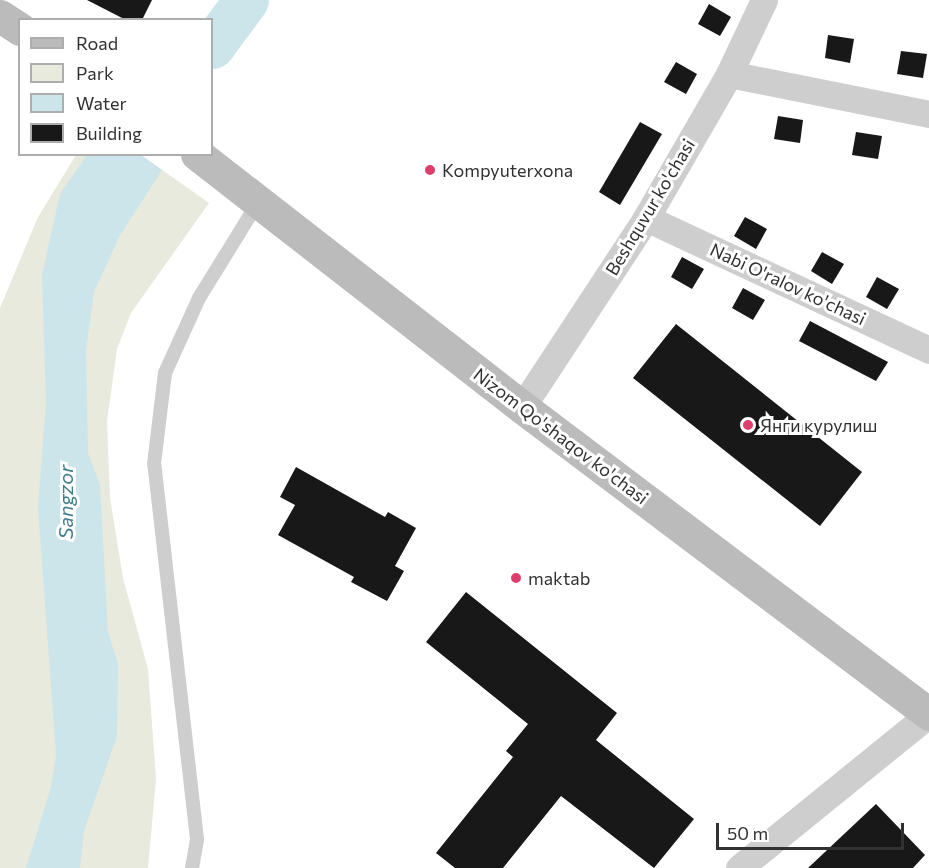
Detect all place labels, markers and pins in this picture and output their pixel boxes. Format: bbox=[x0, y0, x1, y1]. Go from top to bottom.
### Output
place label: Kompyuterxona bbox=[442, 159, 573, 181]
marker: Kompyuterxona bbox=[423, 163, 437, 177]
place label: Янги курулиш bbox=[760, 414, 878, 436]
marker: Янги курулиш bbox=[741, 418, 755, 432]
place label: maktab bbox=[528, 567, 590, 589]
marker: maktab bbox=[509, 571, 523, 585]

